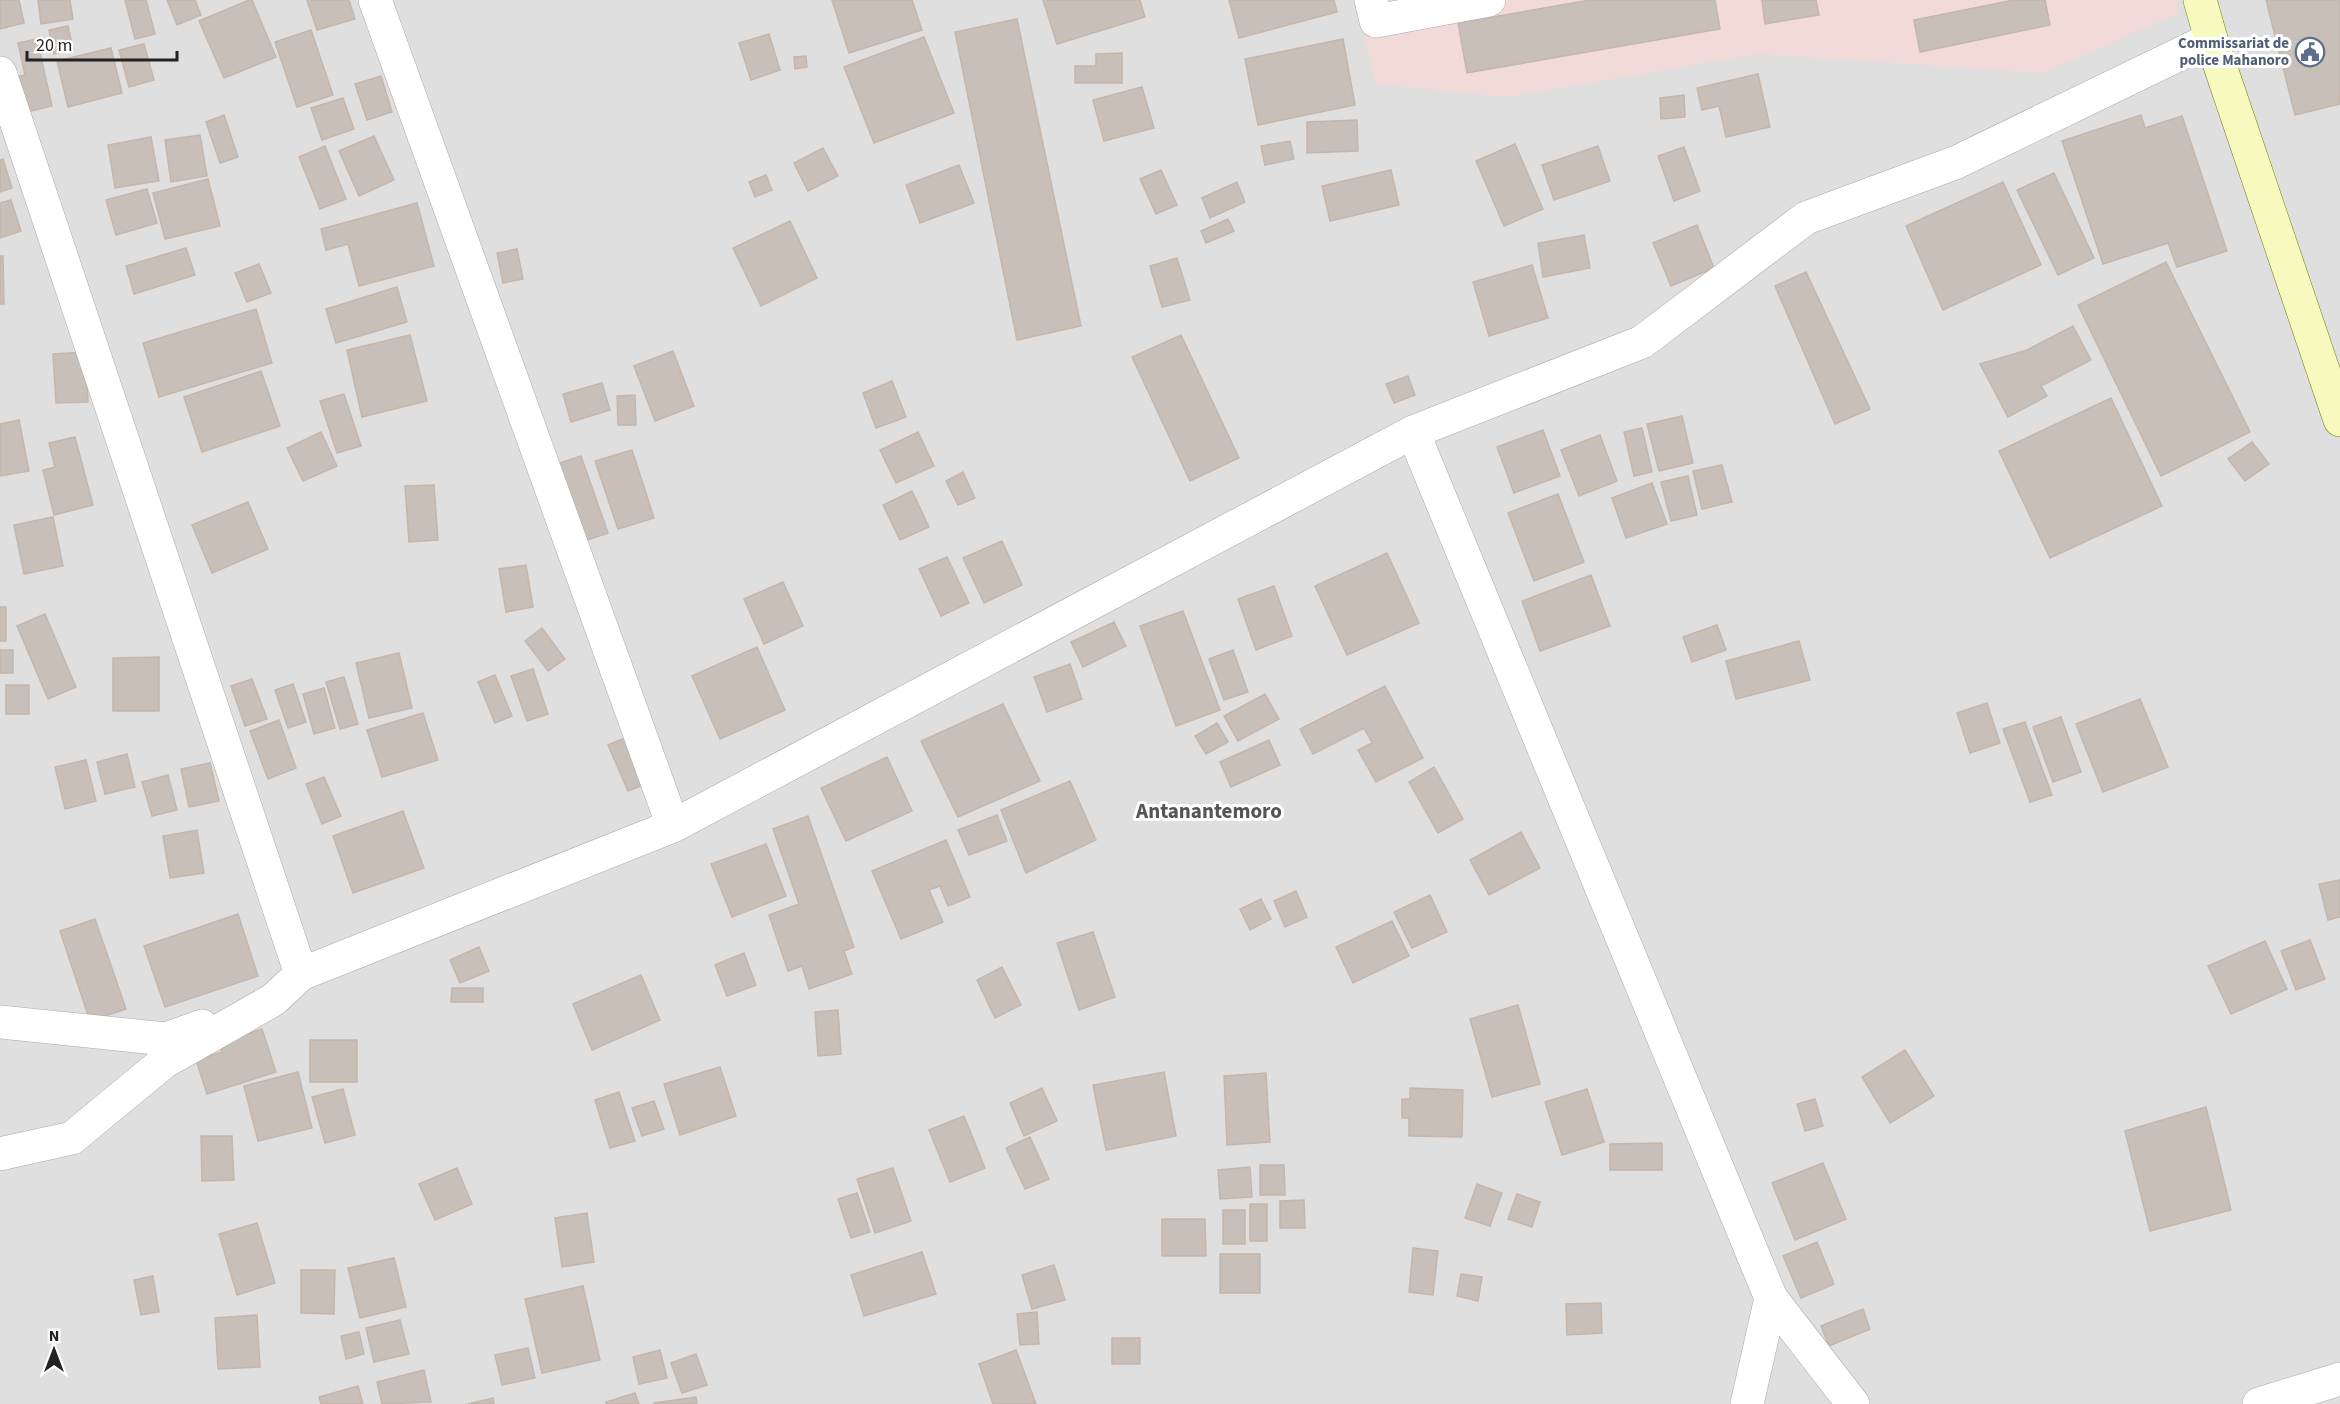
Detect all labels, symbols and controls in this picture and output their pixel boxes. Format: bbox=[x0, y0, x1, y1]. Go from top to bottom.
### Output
scale bar bbox=[27, 24, 177, 62]
text: 20 m bbox=[36, 33, 72, 58]
place label: Commissariat de police Mahanoro bbox=[2178, 33, 2289, 71]
public building icon: Commissariat de police Mahanoro bbox=[2294, 36, 2326, 68]
district label: Antanantemoro bbox=[1135, 796, 1282, 826]
north arrow bbox=[24, 1320, 84, 1380]
text: N bbox=[49, 1325, 59, 1347]

